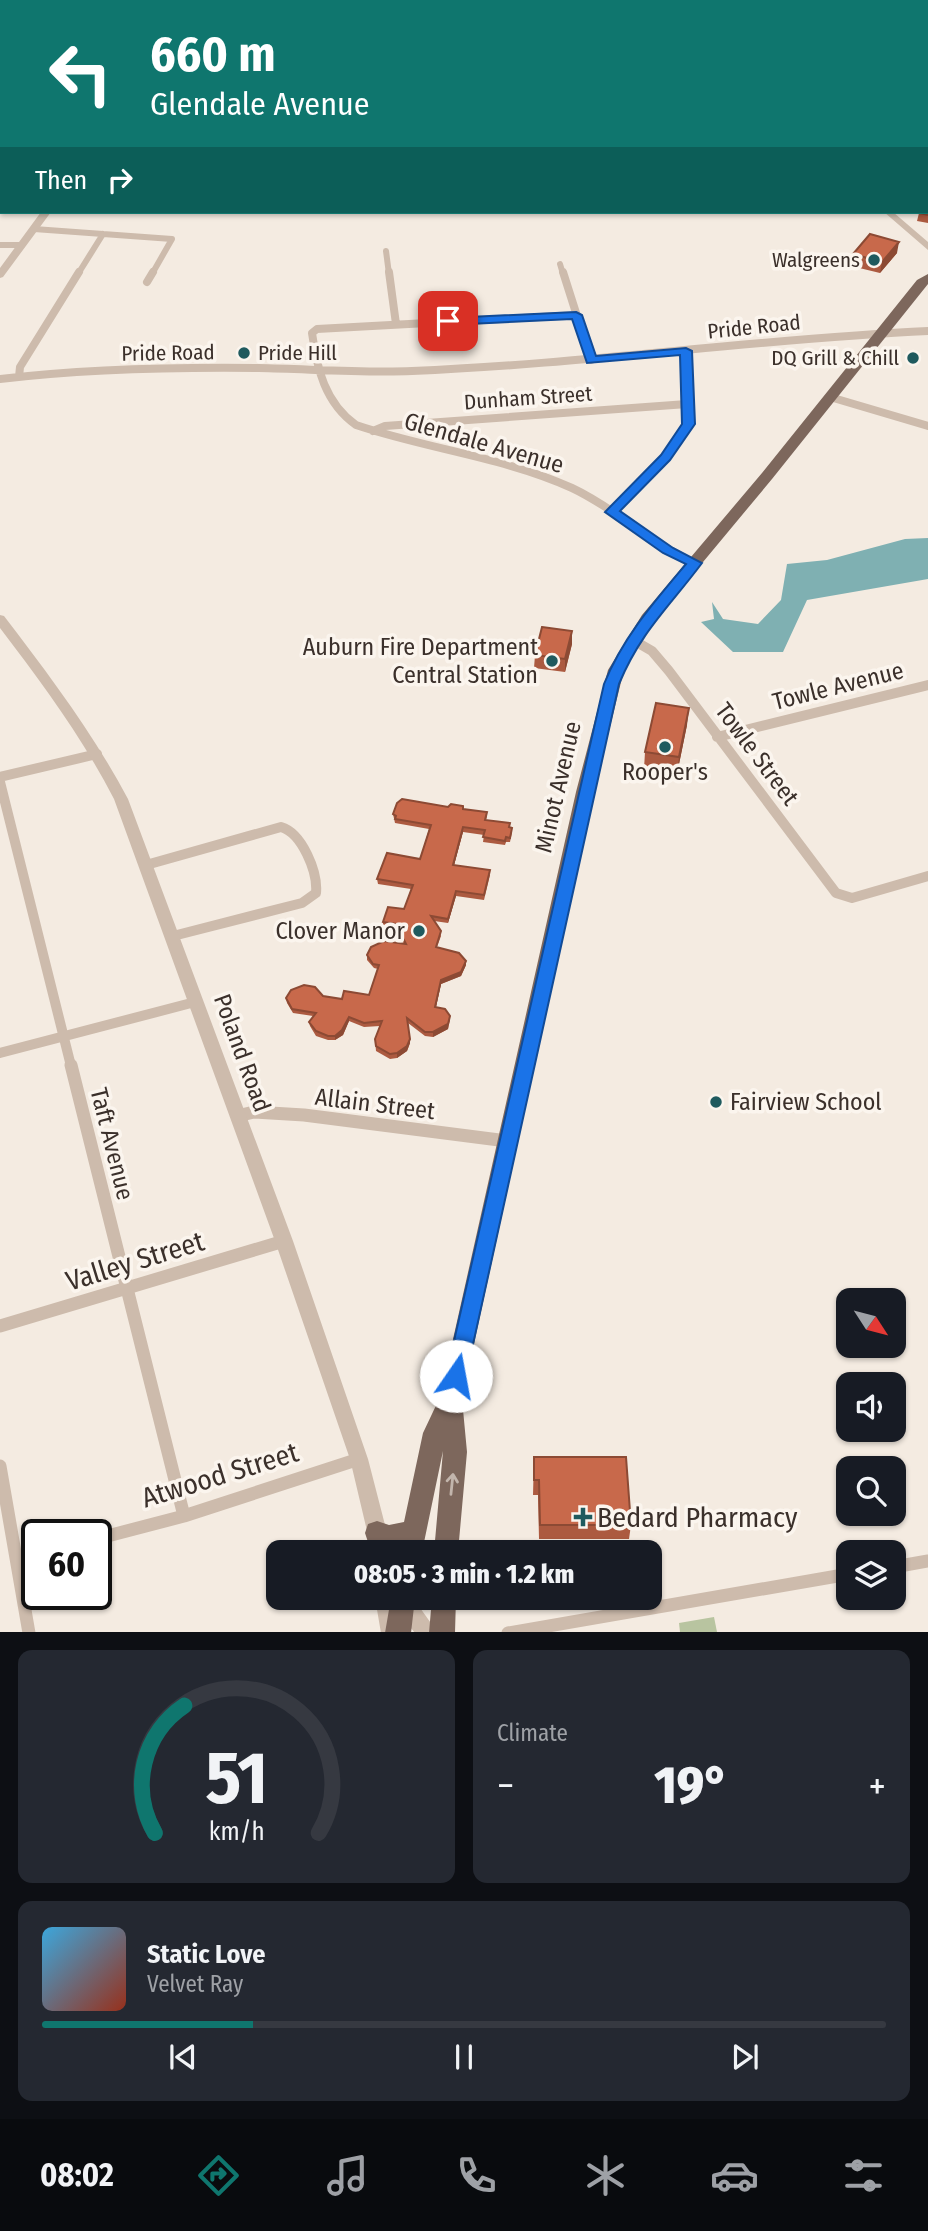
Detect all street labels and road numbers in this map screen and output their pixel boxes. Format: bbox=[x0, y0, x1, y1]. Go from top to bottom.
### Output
street label: Pride Road bbox=[706, 309, 802, 345]
street label: Pride Road bbox=[121, 339, 215, 367]
street label: Dunham Street bbox=[463, 381, 593, 415]
street label: Glendale Avenue bbox=[401, 407, 567, 479]
street label: Towle Avenue bbox=[770, 656, 906, 716]
street label: Towle Street bbox=[709, 697, 805, 811]
street label: Minot Avenue bbox=[529, 719, 587, 855]
street label: Poland Road bbox=[208, 990, 276, 1116]
street label: Allain Street bbox=[314, 1083, 437, 1125]
street label: Taft Avenue bbox=[85, 1085, 139, 1203]
street label: Valley Street bbox=[62, 1224, 209, 1298]
street label: Atwood Street bbox=[138, 1435, 303, 1514]

